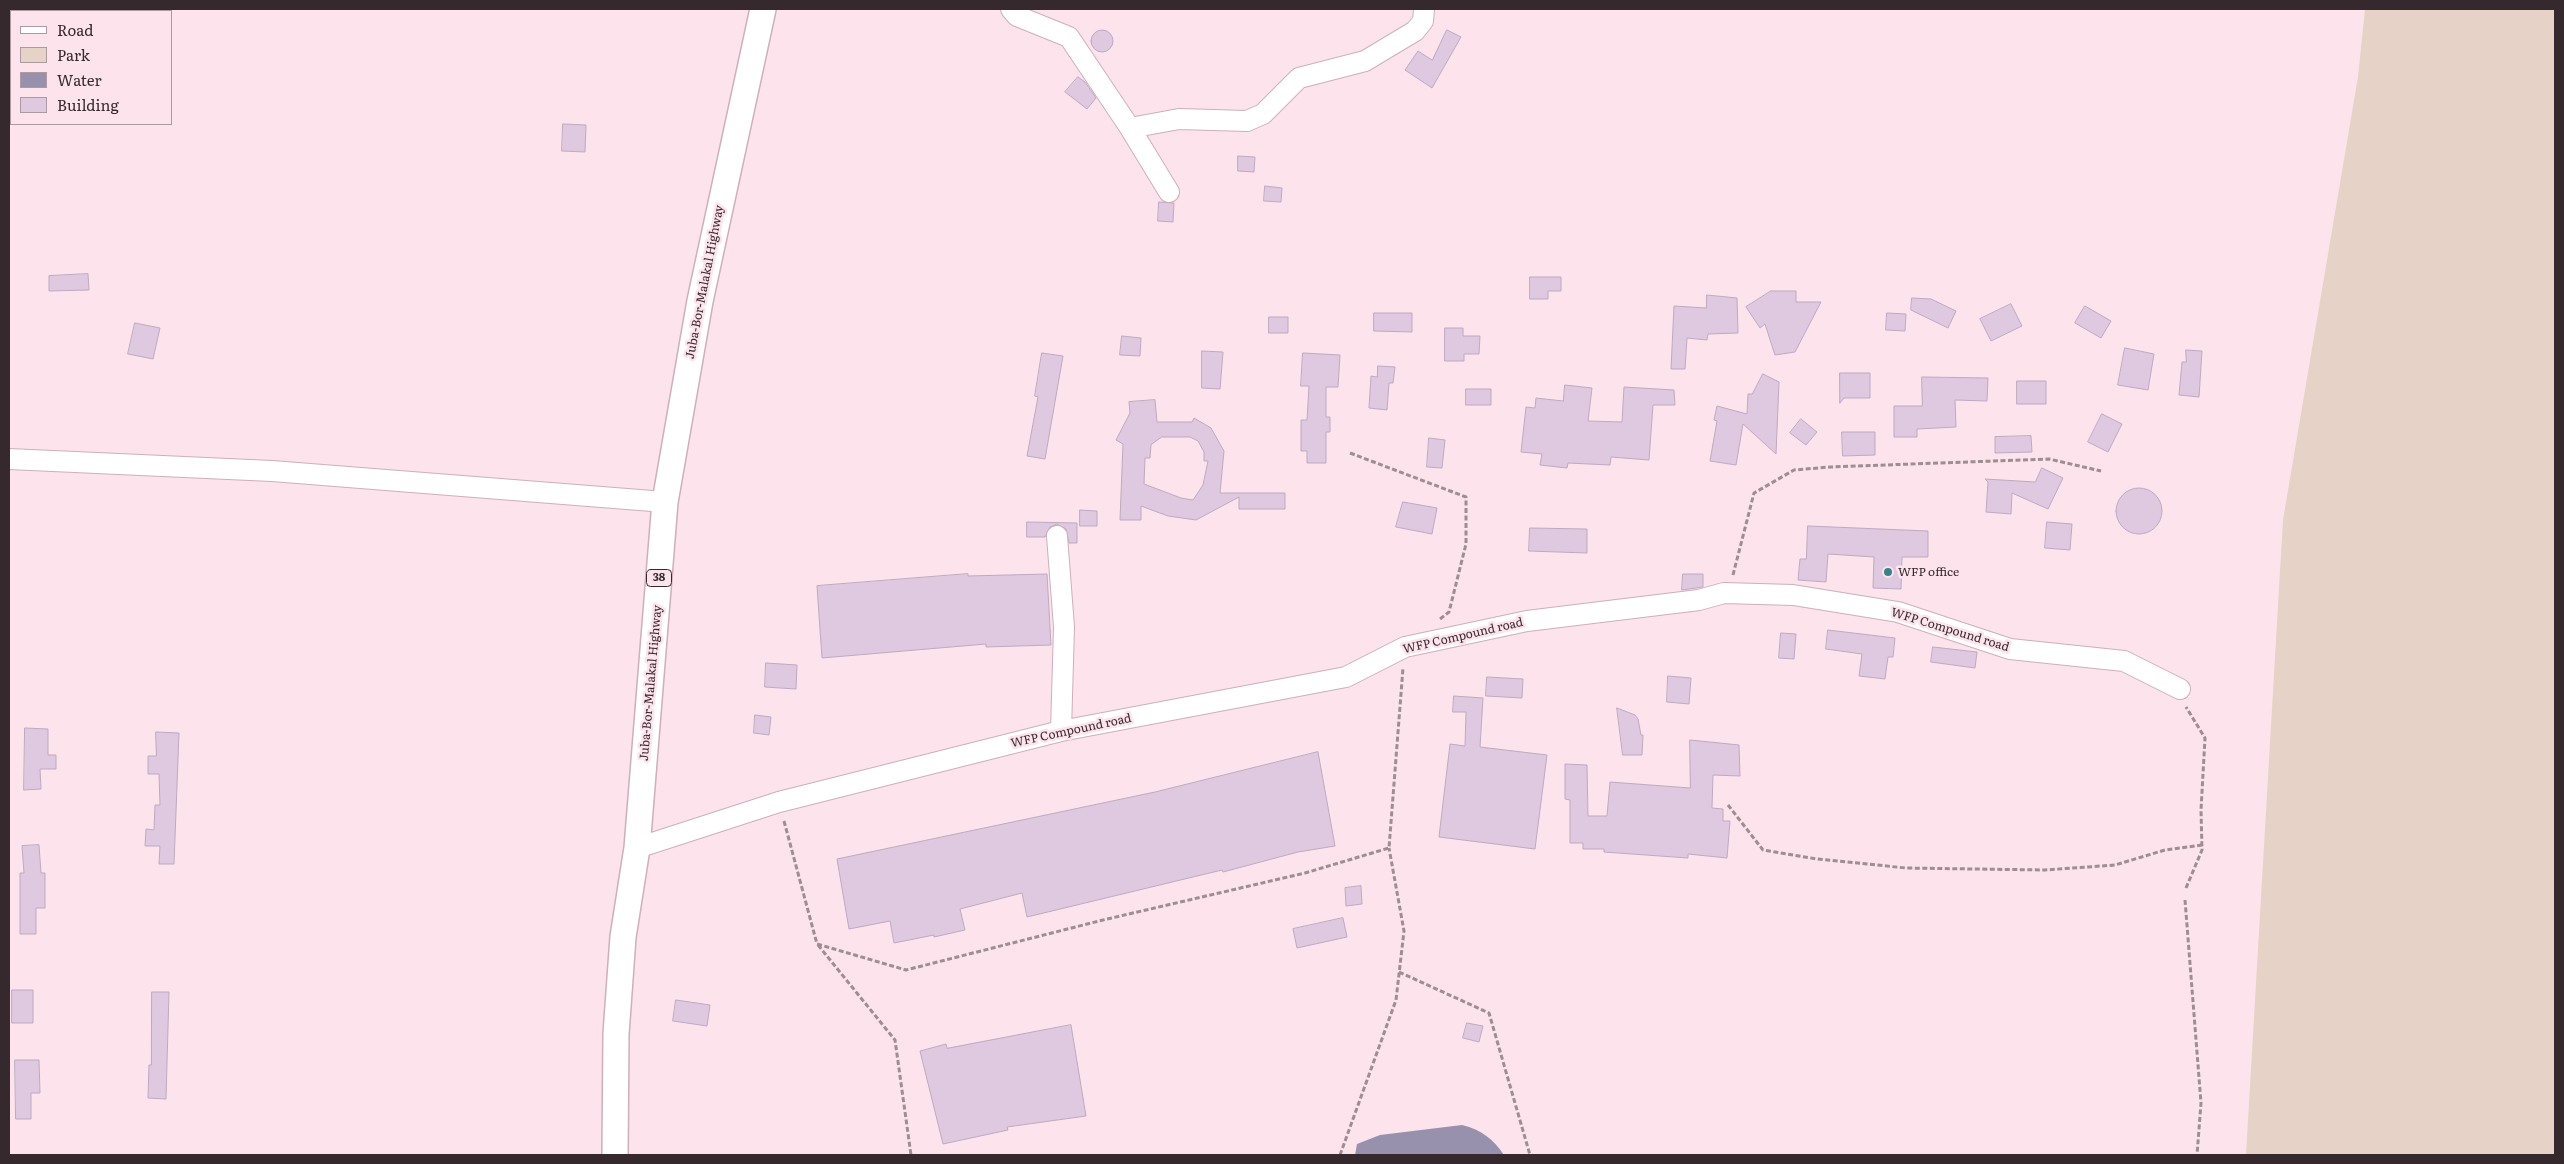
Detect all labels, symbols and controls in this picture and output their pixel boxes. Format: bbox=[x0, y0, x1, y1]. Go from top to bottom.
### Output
legend bbox=[10, 10, 172, 125]
text: Road bbox=[57, 18, 93, 41]
text: Park bbox=[57, 43, 90, 66]
text: Water bbox=[57, 68, 102, 91]
text: Building bbox=[57, 93, 119, 116]
street label: Juba-Bor-Malakal Highway bbox=[683, 204, 727, 360]
place label: WFP office bbox=[1898, 565, 1959, 579]
marker: WFP office bbox=[1882, 566, 1894, 578]
road number: 38 bbox=[646, 570, 672, 586]
street label: Juba-Bor-Malakal Highway bbox=[637, 604, 665, 762]
street label: WFP Compound road bbox=[1889, 605, 2011, 655]
street label: WFP Compound road bbox=[1402, 615, 1524, 657]
street label: WFP Compound road bbox=[1009, 711, 1133, 751]

